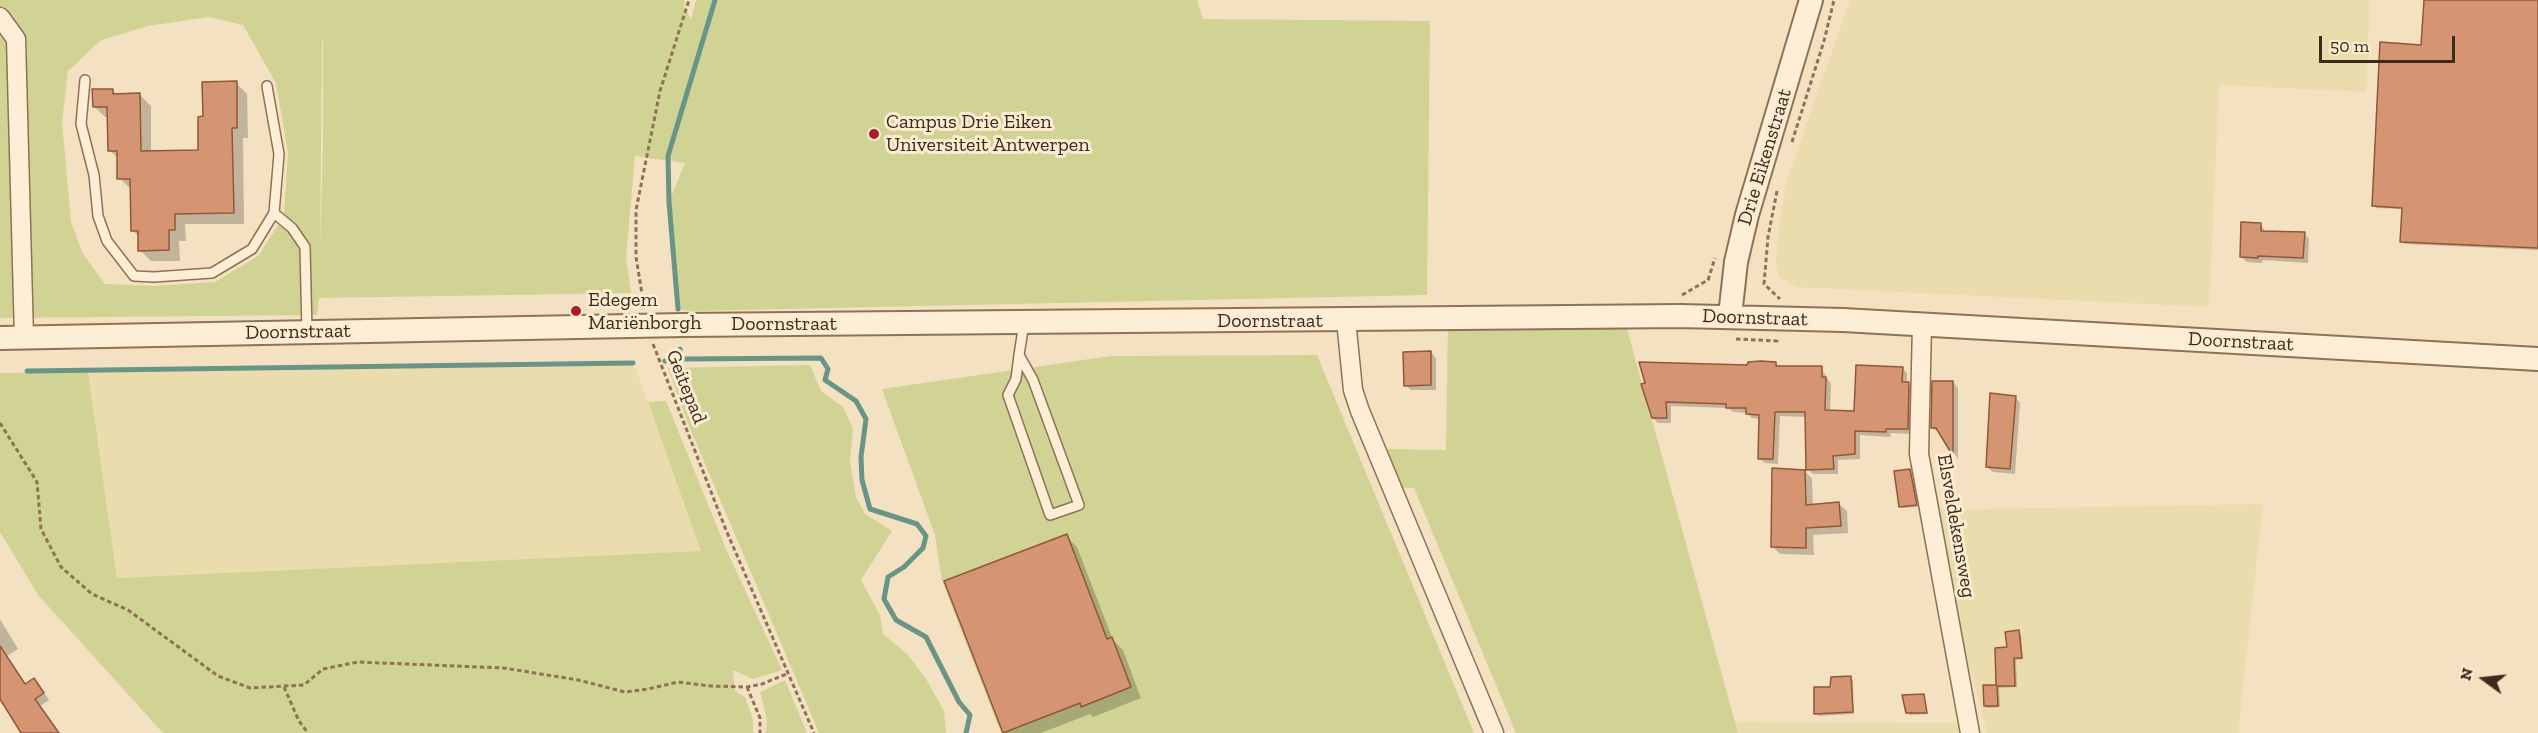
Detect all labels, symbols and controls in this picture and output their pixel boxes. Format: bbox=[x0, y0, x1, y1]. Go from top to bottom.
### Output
scale bar bbox=[2322, 24, 2458, 62]
text: 50 m bbox=[2330, 35, 2369, 57]
street label: Drie Eikenstraat bbox=[1733, 86, 1797, 228]
place label: Campus Drie Eiken Universiteit Antwerpen bbox=[886, 110, 1090, 157]
marker: Campus Drie Eiken Universiteit Antwerpen bbox=[867, 127, 881, 141]
place label: Edegem Mariënborgh bbox=[588, 288, 701, 335]
marker: Edegem Mariënborgh bbox=[569, 304, 583, 318]
street label: Doornstraat bbox=[1702, 304, 1808, 332]
street label: Doornstraat bbox=[1217, 309, 1323, 333]
street label: Doornstraat bbox=[731, 312, 837, 336]
street label: Doornstraat bbox=[245, 319, 351, 345]
street label: Doornstraat bbox=[2188, 327, 2294, 357]
street label: Geitepad bbox=[660, 347, 712, 427]
street label: Elsveldekensweg bbox=[1932, 452, 1980, 600]
north arrow bbox=[2454, 649, 2514, 709]
text: N bbox=[2455, 666, 2477, 683]

